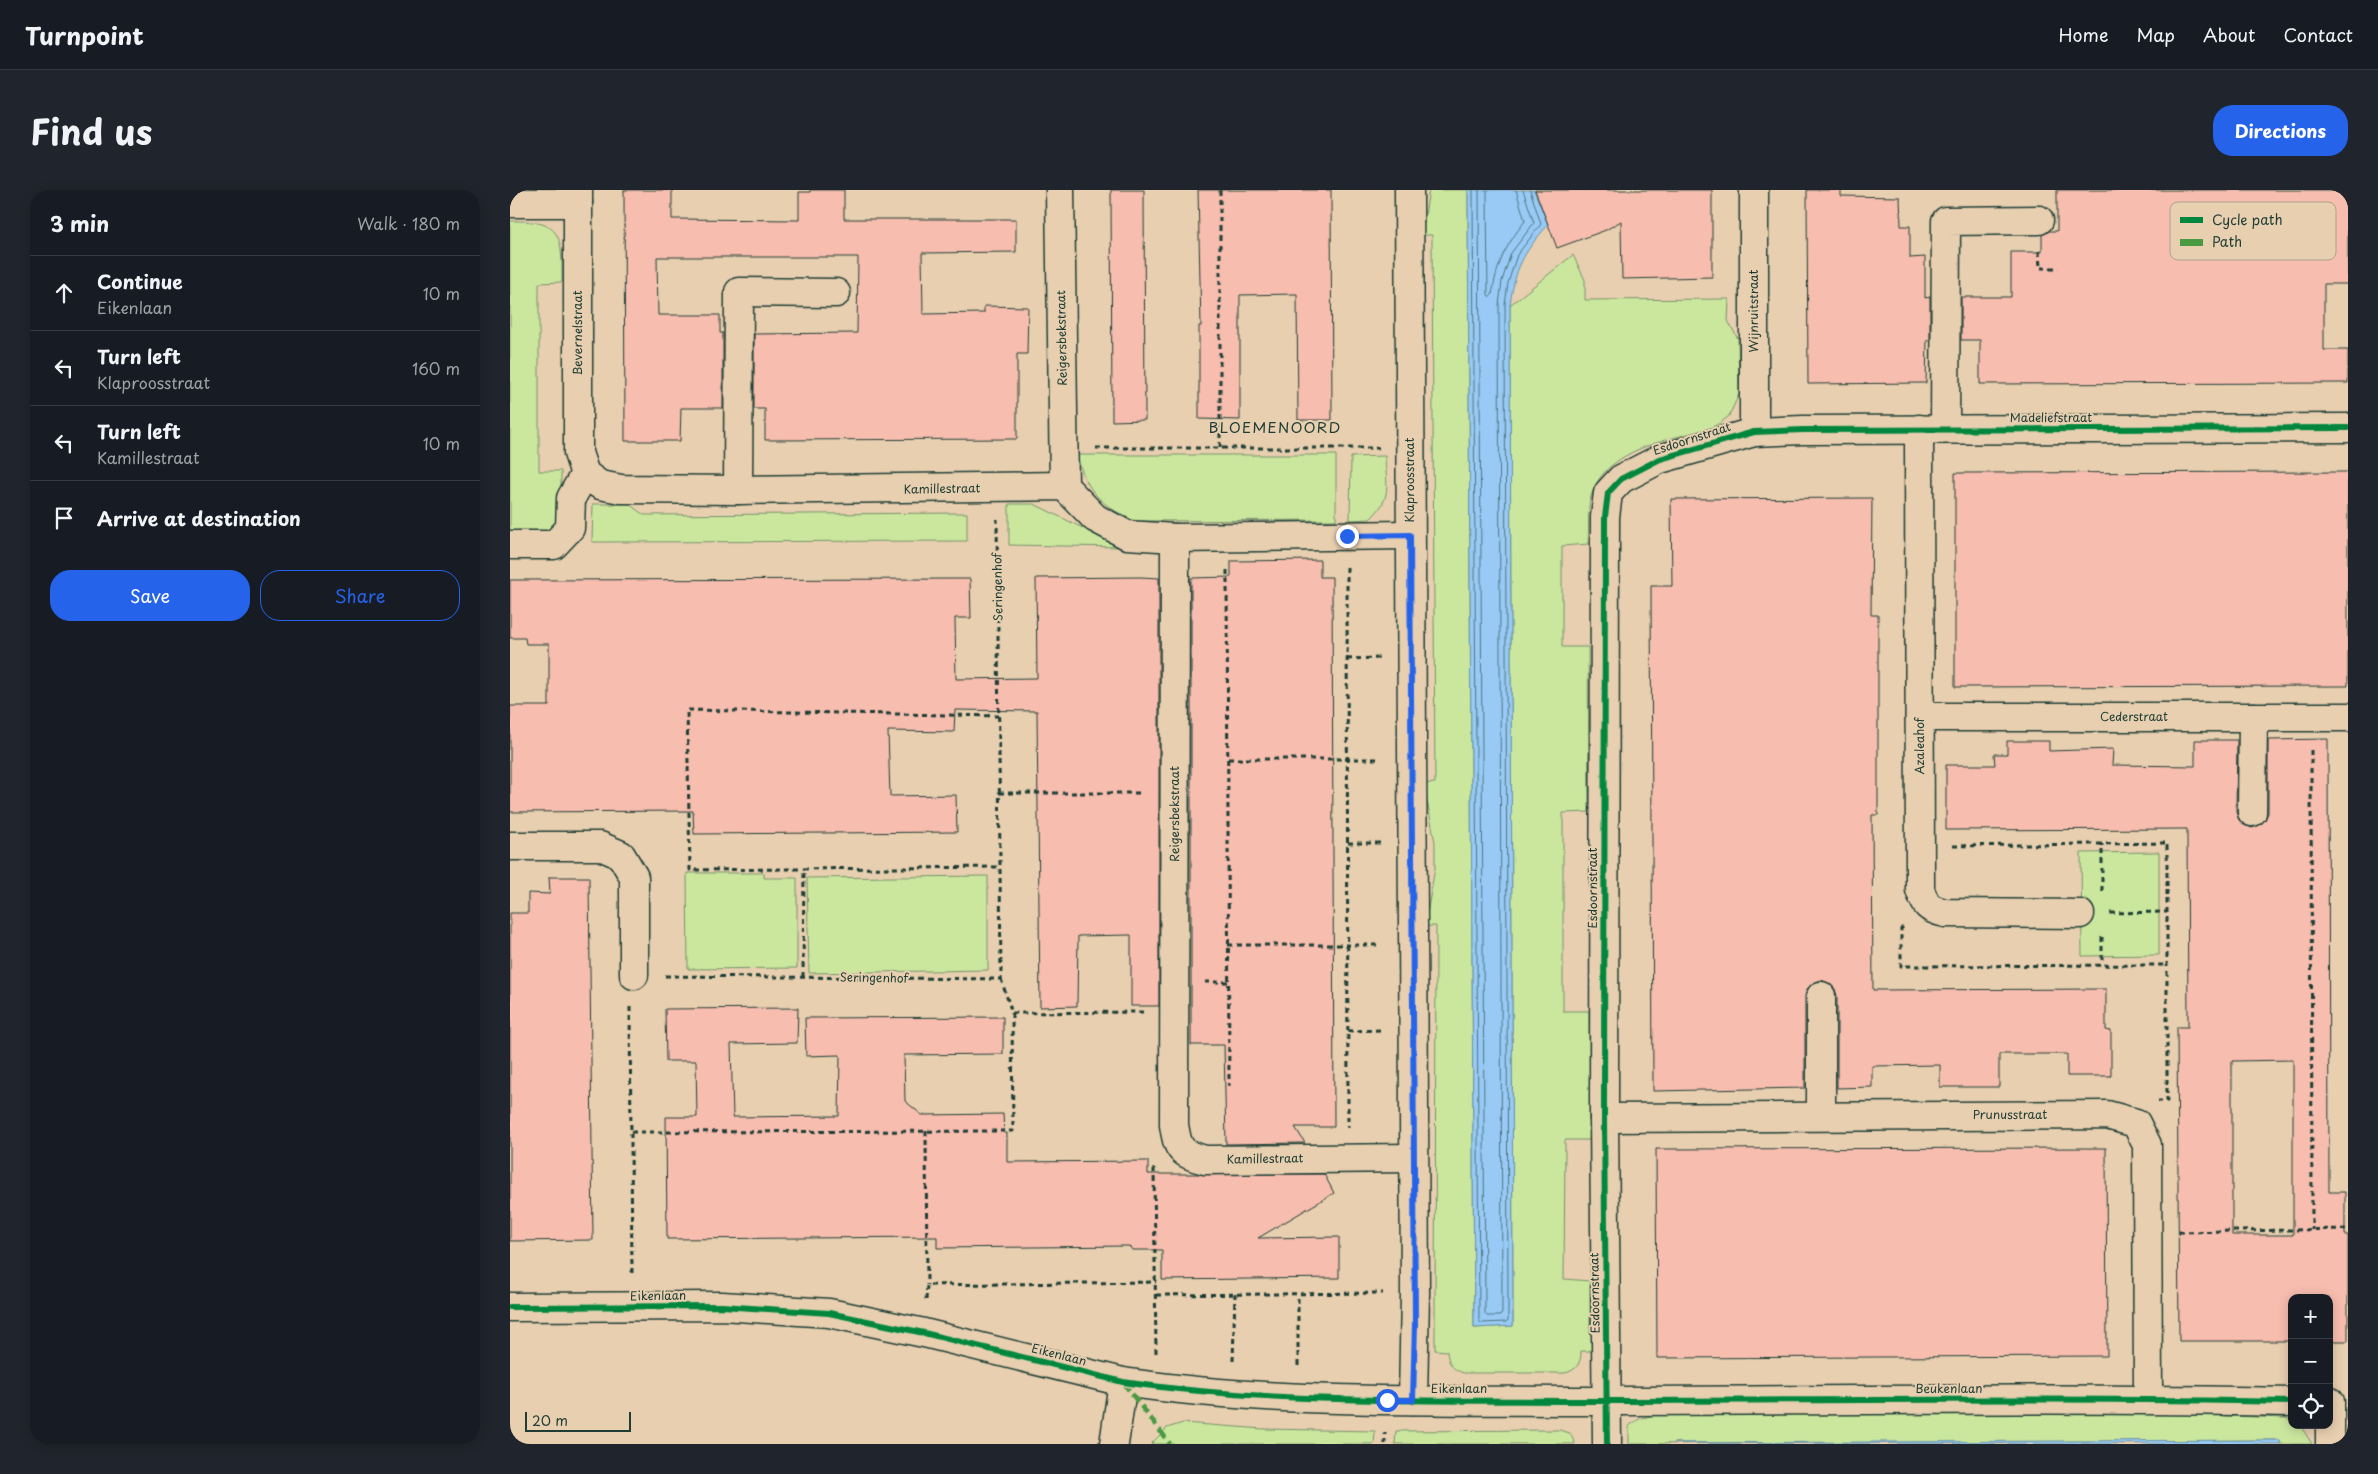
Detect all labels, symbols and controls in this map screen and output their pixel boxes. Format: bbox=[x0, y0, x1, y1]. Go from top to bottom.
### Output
text: Turnpoint bbox=[25, 17, 144, 53]
text: Home bbox=[2058, 21, 2108, 48]
text: Map bbox=[2136, 21, 2175, 48]
text: About bbox=[2203, 21, 2255, 48]
text: Contact bbox=[2283, 21, 2353, 48]
text: Find us bbox=[30, 104, 152, 157]
button: Directions bbox=[2213, 105, 2348, 156]
legend bbox=[2170, 202, 2336, 260]
text: 3 min bbox=[50, 207, 109, 239]
text: Cycle path bbox=[2212, 209, 2283, 230]
text: Walk · 180 m bbox=[357, 211, 460, 235]
text: Path bbox=[2212, 231, 2242, 252]
text: Continue bbox=[97, 267, 183, 295]
street label: Wijnruitstraat bbox=[1744, 269, 1762, 353]
icon: ahead bbox=[50, 279, 78, 307]
text: 10 m bbox=[423, 281, 460, 305]
street label: Bevernelstraat bbox=[568, 290, 586, 376]
street label: Reigersbekstraat bbox=[1051, 290, 1071, 386]
text: Eikenlaan bbox=[97, 295, 172, 319]
text: Turn left bbox=[97, 342, 181, 370]
icon: left bbox=[50, 354, 78, 382]
text: 160 m bbox=[412, 356, 460, 380]
text: Klaproosstraat bbox=[97, 370, 210, 394]
street label: Madeliefstraat bbox=[2010, 408, 2092, 426]
district label: BLOEMENOORD bbox=[1209, 415, 1341, 438]
text: Turn left bbox=[97, 417, 181, 445]
street label: Esdoornstraat bbox=[1650, 417, 1733, 459]
icon: left bbox=[50, 429, 78, 457]
text: 10 m bbox=[423, 431, 460, 455]
street label: Klaproosstraat bbox=[1400, 438, 1418, 522]
text: Kamillestraat bbox=[97, 445, 199, 469]
street label: Kamillestraat bbox=[903, 478, 981, 498]
icon: arrive bbox=[50, 504, 78, 532]
text: Arrive at destination bbox=[97, 504, 301, 532]
route end bbox=[1336, 525, 1359, 548]
street label: Seringenhof bbox=[987, 551, 1007, 621]
button: Save bbox=[50, 570, 250, 621]
button: Share bbox=[260, 570, 460, 621]
street label: Cederstraat bbox=[2100, 707, 2168, 725]
street label: Azaleahof bbox=[1910, 716, 1928, 774]
street label: Reigersbekstraat bbox=[1165, 766, 1183, 862]
street label: Esdoornstraat bbox=[1583, 847, 1601, 928]
street label: Seringenhof bbox=[840, 967, 910, 987]
street label: Prunusstraat bbox=[1973, 1105, 2047, 1123]
street label: Kamillestraat bbox=[1226, 1148, 1304, 1168]
street label: Esdoornstraat bbox=[1584, 1252, 1604, 1334]
street label: Eikenlaan bbox=[630, 1286, 686, 1304]
map controls bbox=[2288, 1294, 2333, 1429]
button: + bbox=[2288, 1294, 2333, 1339]
street label: Eikenlaan bbox=[1030, 1338, 1089, 1370]
button: − bbox=[2288, 1339, 2333, 1384]
street label: Eikenlaan bbox=[1431, 1379, 1487, 1397]
street label: Beukenlaan bbox=[1915, 1379, 1983, 1397]
button: locate bbox=[2288, 1384, 2333, 1429]
route start bbox=[1376, 1389, 1399, 1412]
scale bar bbox=[525, 1409, 631, 1432]
text: 20 m bbox=[532, 1410, 568, 1431]

